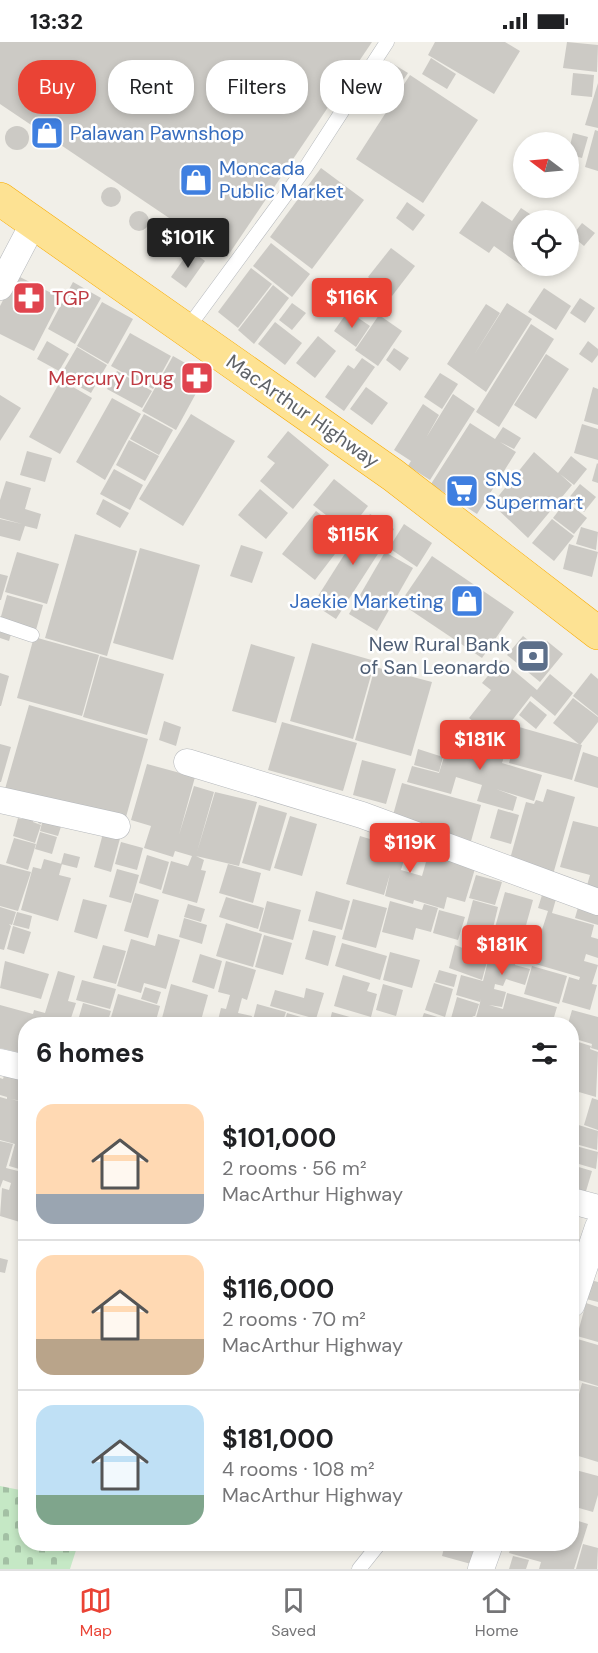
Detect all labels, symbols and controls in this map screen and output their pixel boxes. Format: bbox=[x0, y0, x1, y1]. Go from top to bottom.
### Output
text: 13:32 bbox=[30, 7, 83, 36]
chip: Buy bbox=[18, 60, 96, 114]
chip: Rent bbox=[108, 60, 194, 114]
chip: Filters bbox=[206, 60, 308, 114]
chip: New bbox=[320, 60, 404, 114]
shop icon: Palawan Pawnshop bbox=[29, 115, 65, 151]
place label: Palawan Pawnshop bbox=[70, 120, 244, 146]
north arrow bbox=[513, 132, 579, 198]
map controls bbox=[513, 132, 579, 276]
place label: Moncada Public Market bbox=[219, 155, 344, 204]
shop icon: Moncada Public Market bbox=[178, 162, 214, 198]
button: locate bbox=[513, 210, 579, 276]
pin: $101K bbox=[146, 218, 230, 269]
text: $101K bbox=[161, 224, 215, 250]
pin: $116K bbox=[310, 278, 394, 329]
pharmacy icon: TGP bbox=[11, 280, 47, 316]
text: $116K bbox=[326, 284, 378, 310]
place label: TGP bbox=[52, 285, 89, 311]
street label: MacArthur Highway bbox=[221, 348, 385, 474]
pharmacy icon: Mercury Drug bbox=[179, 360, 215, 396]
place label: Mercury Drug bbox=[48, 365, 174, 391]
place label: SNS Supermart bbox=[485, 466, 583, 515]
supermarket icon: SNS Supermart bbox=[444, 473, 480, 509]
pin: $115K bbox=[311, 515, 395, 566]
text: $115K bbox=[327, 521, 379, 547]
shop icon: Jaekie Marketing bbox=[449, 583, 485, 619]
place label: Jaekie Marketing bbox=[289, 588, 444, 614]
place label: New Rural Bank of San Leonardo bbox=[360, 631, 510, 680]
bank icon: New Rural Bank of San Leonardo bbox=[515, 638, 551, 674]
pin: $181K bbox=[438, 720, 522, 771]
text: $181K bbox=[454, 726, 506, 752]
pin: $119K bbox=[368, 823, 452, 874]
text: $119K bbox=[384, 829, 436, 855]
pin: $181K bbox=[460, 925, 544, 976]
text: $181K bbox=[476, 931, 528, 957]
text: 6 homes bbox=[36, 1036, 144, 1070]
icon: filters bbox=[528, 1037, 561, 1070]
text: $101,000 bbox=[222, 1121, 336, 1155]
icon: home bbox=[84, 1128, 156, 1200]
text: 2 rooms · 56 m² bbox=[222, 1155, 367, 1181]
text: MacArthur Highway bbox=[222, 1181, 403, 1207]
text: $116,000 bbox=[222, 1272, 334, 1306]
icon: home bbox=[84, 1279, 156, 1351]
text: 2 rooms · 70 m² bbox=[222, 1306, 366, 1332]
text: MacArthur Highway bbox=[222, 1332, 403, 1358]
text: $181,000 bbox=[222, 1422, 334, 1456]
icon: home bbox=[84, 1429, 156, 1501]
text: 4 rooms · 108 m² bbox=[222, 1456, 374, 1482]
text: MacArthur Highway bbox=[222, 1482, 403, 1508]
tab: Map bbox=[79, 1584, 112, 1641]
tab: Saved bbox=[271, 1584, 316, 1641]
tab: Home bbox=[475, 1584, 519, 1641]

